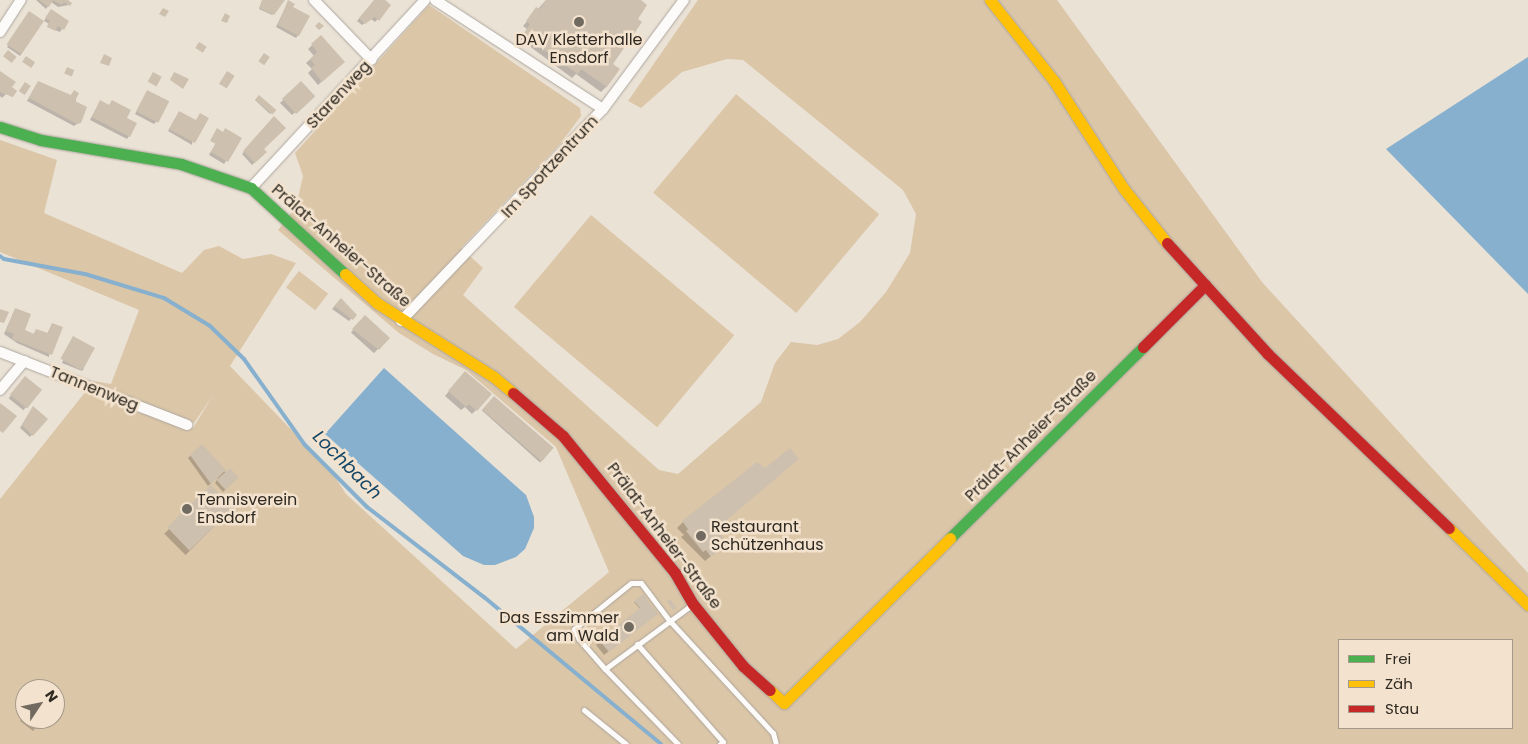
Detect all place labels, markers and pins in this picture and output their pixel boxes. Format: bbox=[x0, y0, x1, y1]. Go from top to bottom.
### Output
marker: DAV Kletterhalle Ensdorf bbox=[573, 16, 585, 28]
place label: DAV Kletterhalle Ensdorf bbox=[515, 30, 643, 68]
place label: Tennisverein Ensdorf bbox=[197, 490, 297, 528]
marker: Tennisverein Ensdorf bbox=[181, 503, 193, 515]
place label: Restaurant Schützenhaus bbox=[711, 517, 823, 555]
marker: Restaurant Schützenhaus bbox=[695, 530, 707, 542]
place label: Das Esszimmer am Wald bbox=[499, 608, 619, 646]
marker: Das Esszimmer am Wald bbox=[623, 621, 635, 633]

